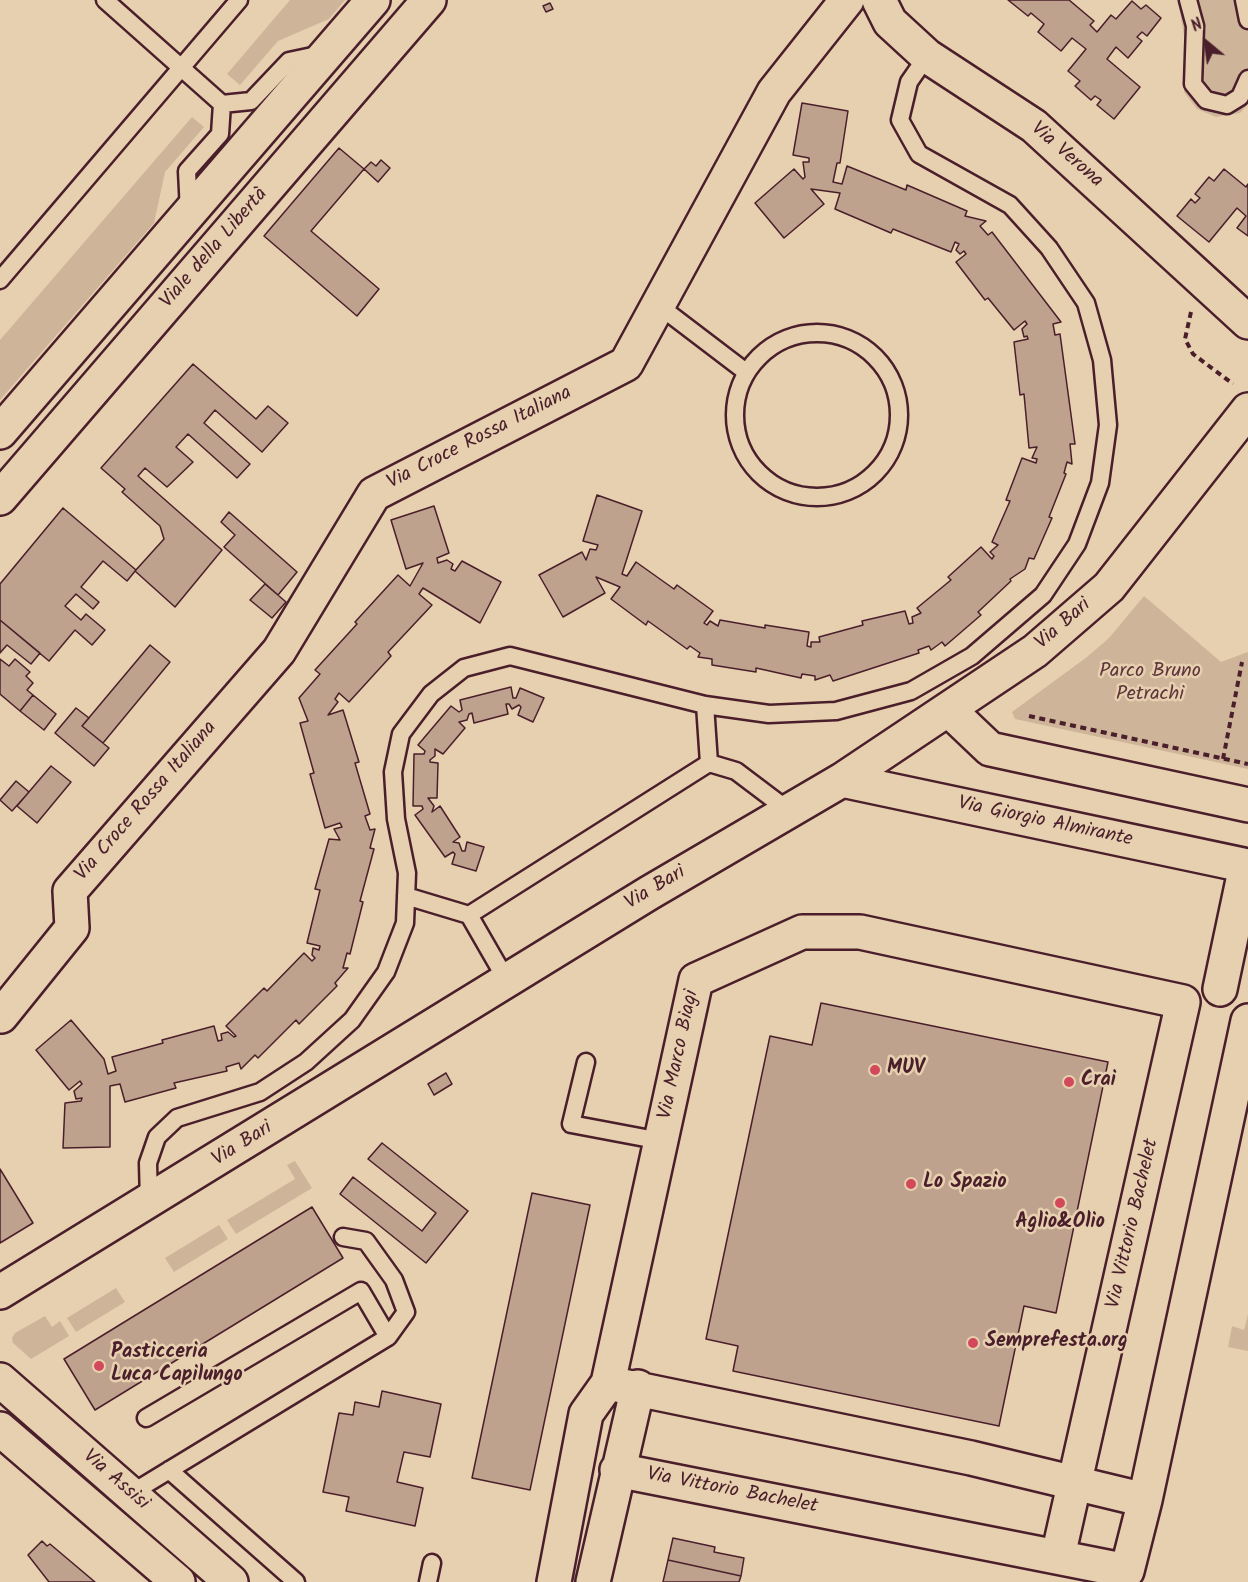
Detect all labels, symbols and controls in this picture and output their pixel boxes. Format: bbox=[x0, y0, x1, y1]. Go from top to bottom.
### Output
north arrow bbox=[1176, 12, 1236, 72]
text: N bbox=[1187, 12, 1208, 39]
street label: Via Verona bbox=[1025, 118, 1107, 194]
street label: Viale della Libertà bbox=[156, 184, 274, 314]
street label: Via Croce Rossa Italiana bbox=[384, 382, 576, 496]
street label: Via Bari bbox=[1031, 594, 1097, 656]
park label: Parco Bruno Petrachi bbox=[1099, 661, 1201, 708]
street label: Via Croce Rossa Italiana bbox=[71, 717, 223, 887]
street label: Via Giorgio Almirante bbox=[955, 793, 1135, 853]
street label: Via Bari bbox=[621, 862, 691, 916]
street label: Via Marco Biagi bbox=[655, 988, 705, 1122]
place label: MUV bbox=[887, 1058, 925, 1082]
marker: MUV bbox=[868, 1063, 882, 1077]
place label: Crai bbox=[1081, 1070, 1116, 1094]
marker: Crai bbox=[1062, 1075, 1076, 1089]
street label: Via Bari bbox=[209, 1117, 277, 1173]
street label: Via Vittorio Bachelet bbox=[1103, 1137, 1165, 1311]
place label: Lo Spazio bbox=[923, 1172, 1007, 1196]
marker: Lo Spazio bbox=[904, 1177, 918, 1191]
marker: Aglio&Olio bbox=[1053, 1196, 1067, 1210]
place label: Aglio&Olio bbox=[1015, 1212, 1105, 1236]
place label: Semprefesta.org bbox=[985, 1331, 1128, 1355]
marker: Semprefesta.org bbox=[966, 1336, 980, 1350]
place label: Pasticceria Luca Capilungo bbox=[111, 1342, 243, 1389]
marker: Pasticceria Luca Capilungo bbox=[92, 1359, 106, 1373]
street label: Via Assisi bbox=[77, 1446, 153, 1516]
street label: Via Vittorio Bachelet bbox=[645, 1464, 819, 1520]

